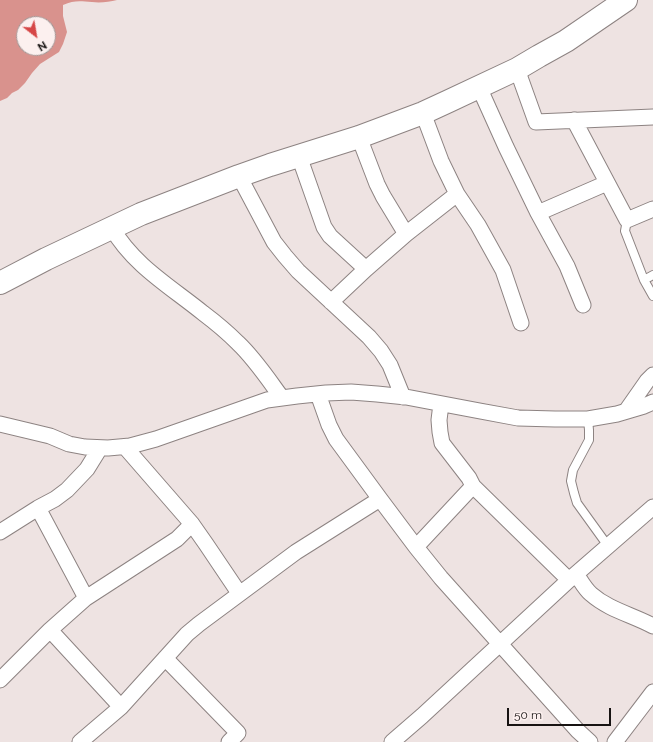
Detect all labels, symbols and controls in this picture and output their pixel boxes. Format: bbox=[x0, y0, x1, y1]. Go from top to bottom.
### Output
north arrow bbox=[16, 16, 56, 56]
text: N bbox=[35, 38, 49, 54]
scale bar bbox=[509, 700, 613, 726]
text: 50 m bbox=[514, 708, 542, 722]

